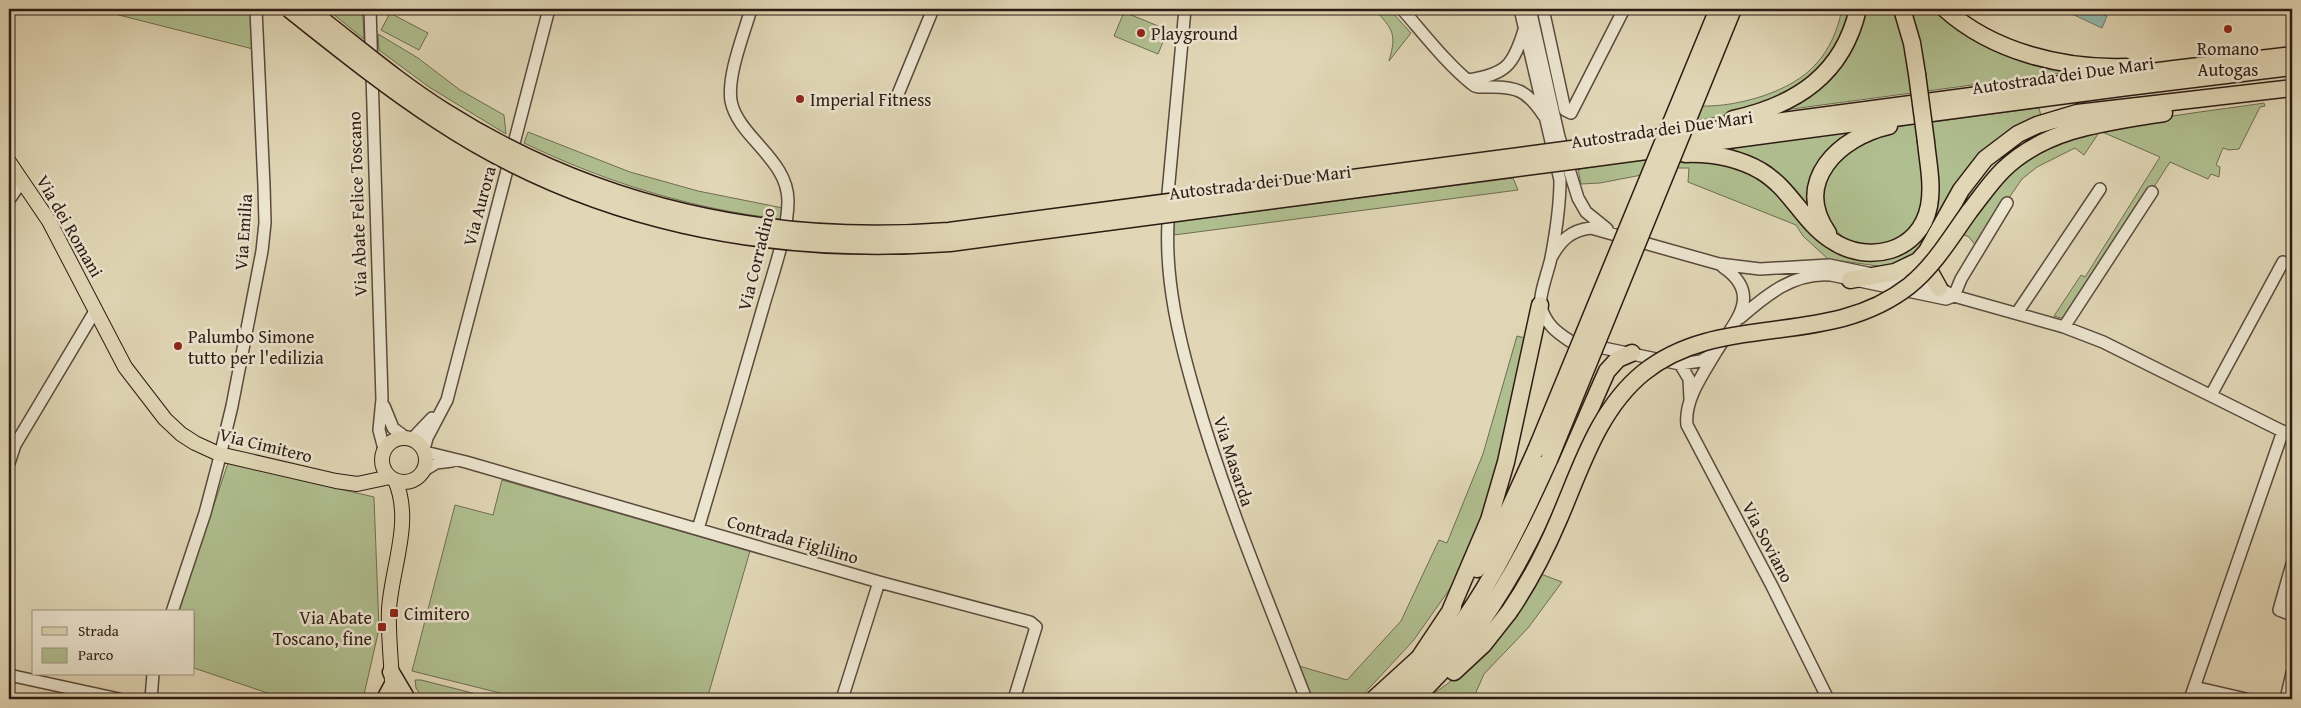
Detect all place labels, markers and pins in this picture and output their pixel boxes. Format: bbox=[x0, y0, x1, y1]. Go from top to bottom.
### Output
place label: Playground bbox=[1151, 20, 1238, 47]
marker: Romano Autogas bbox=[2222, 23, 2234, 35]
marker: Playground bbox=[1135, 27, 1147, 39]
place label: Romano Autogas bbox=[2197, 35, 2259, 83]
place label: Imperial Fitness bbox=[810, 86, 931, 113]
marker: Imperial Fitness bbox=[794, 93, 806, 105]
place label: Palumbo Simone tutto per l'edilizia bbox=[188, 323, 324, 371]
marker: Palumbo Simone tutto per l'edilizia bbox=[172, 340, 184, 352]
place label: Cimitero bbox=[404, 600, 470, 627]
place label: Via Abate Toscano, fine bbox=[273, 604, 372, 652]
marker: Cimitero bbox=[388, 607, 400, 619]
marker: Via Abate Toscano, fine bbox=[376, 621, 388, 633]

